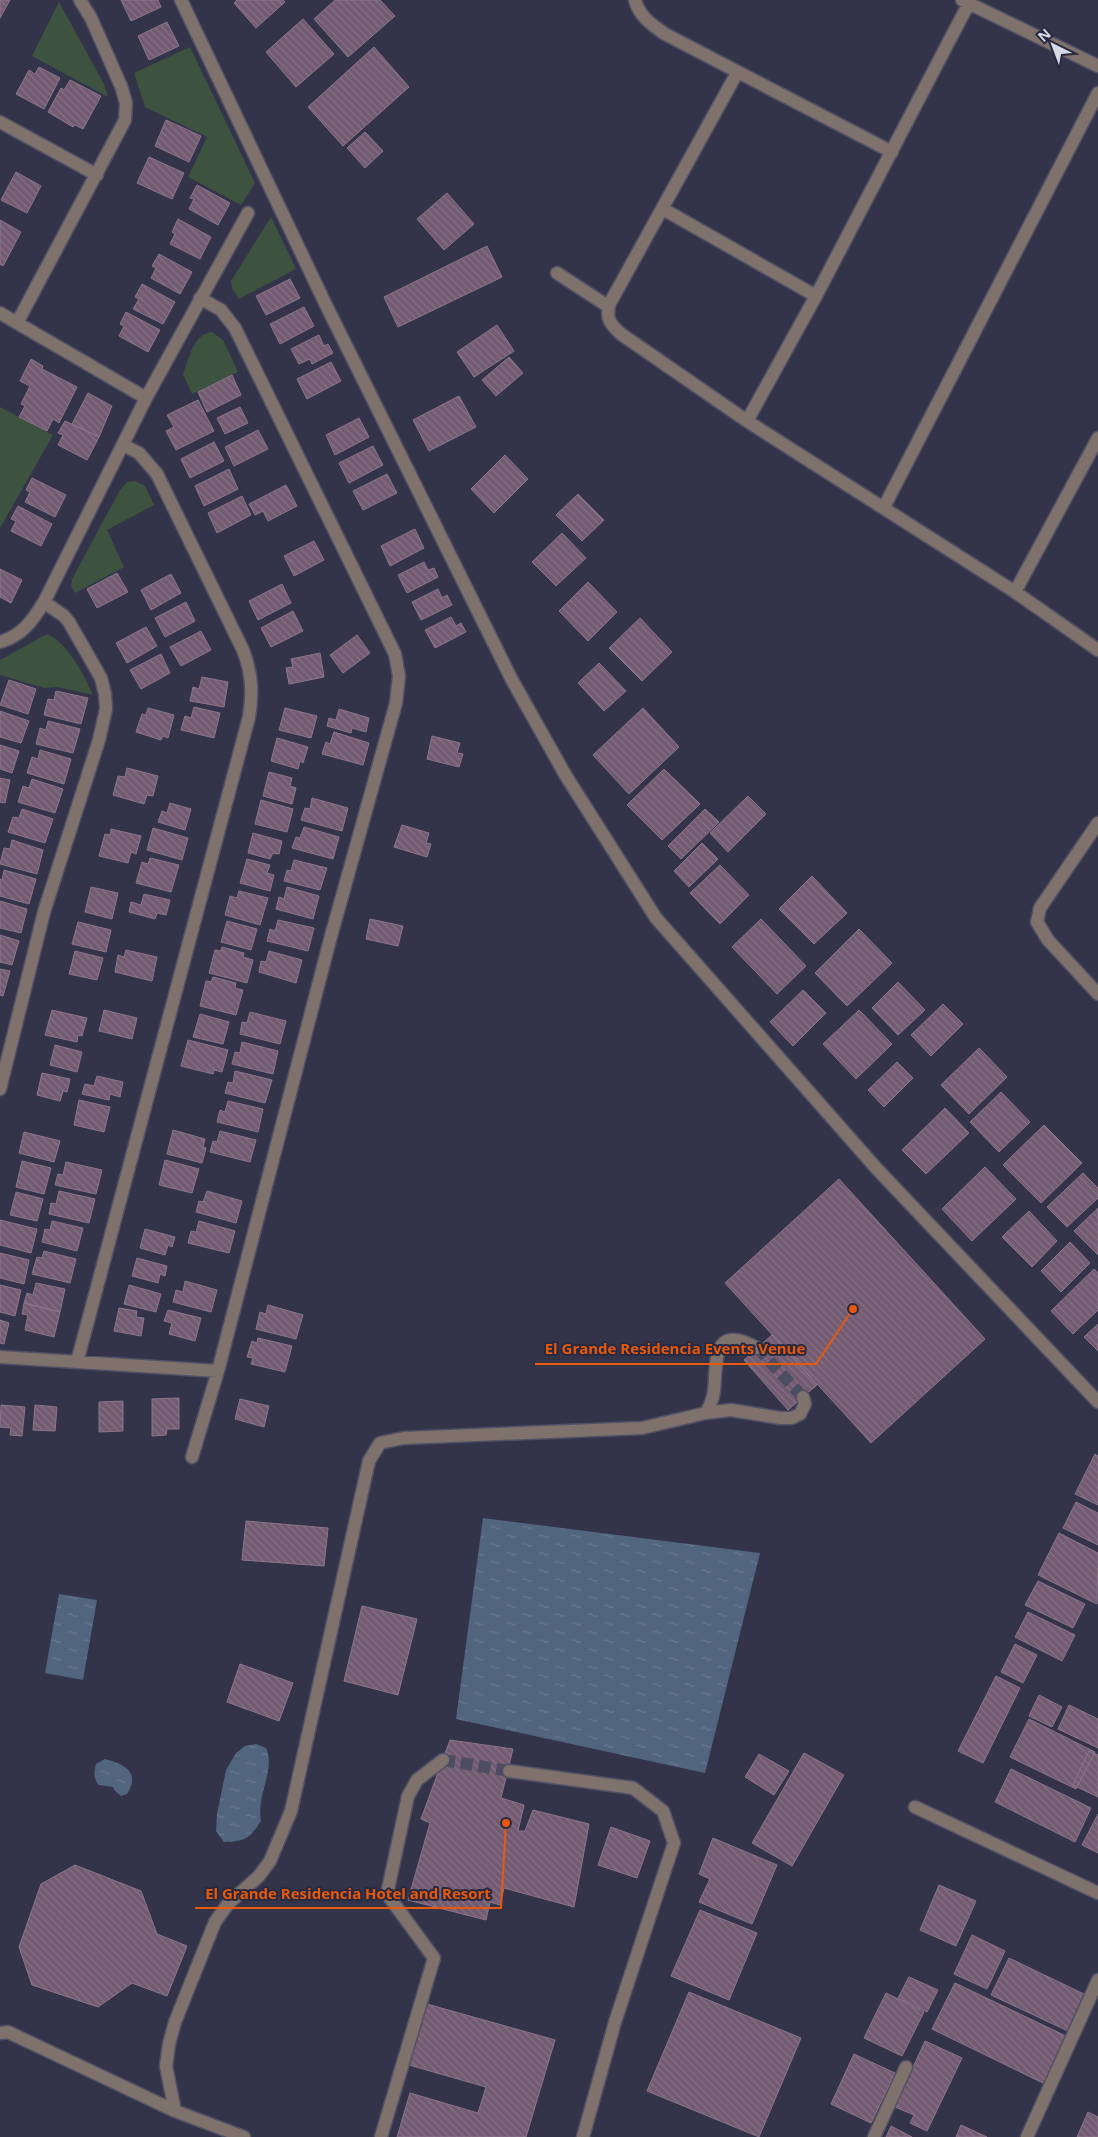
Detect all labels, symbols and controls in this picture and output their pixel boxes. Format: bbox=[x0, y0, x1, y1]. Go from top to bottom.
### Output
north arrow bbox=[1028, 20, 1078, 70]
text: N bbox=[1033, 24, 1055, 46]
callout: El Grande Residencia Events Venue bbox=[535, 1334, 816, 1364]
text: El Grande Residencia Events Venue bbox=[545, 1338, 805, 1358]
callout: El Grande Residencia Hotel and Resort bbox=[195, 1878, 501, 1908]
text: El Grande Residencia Hotel and Resort bbox=[205, 1883, 491, 1903]

